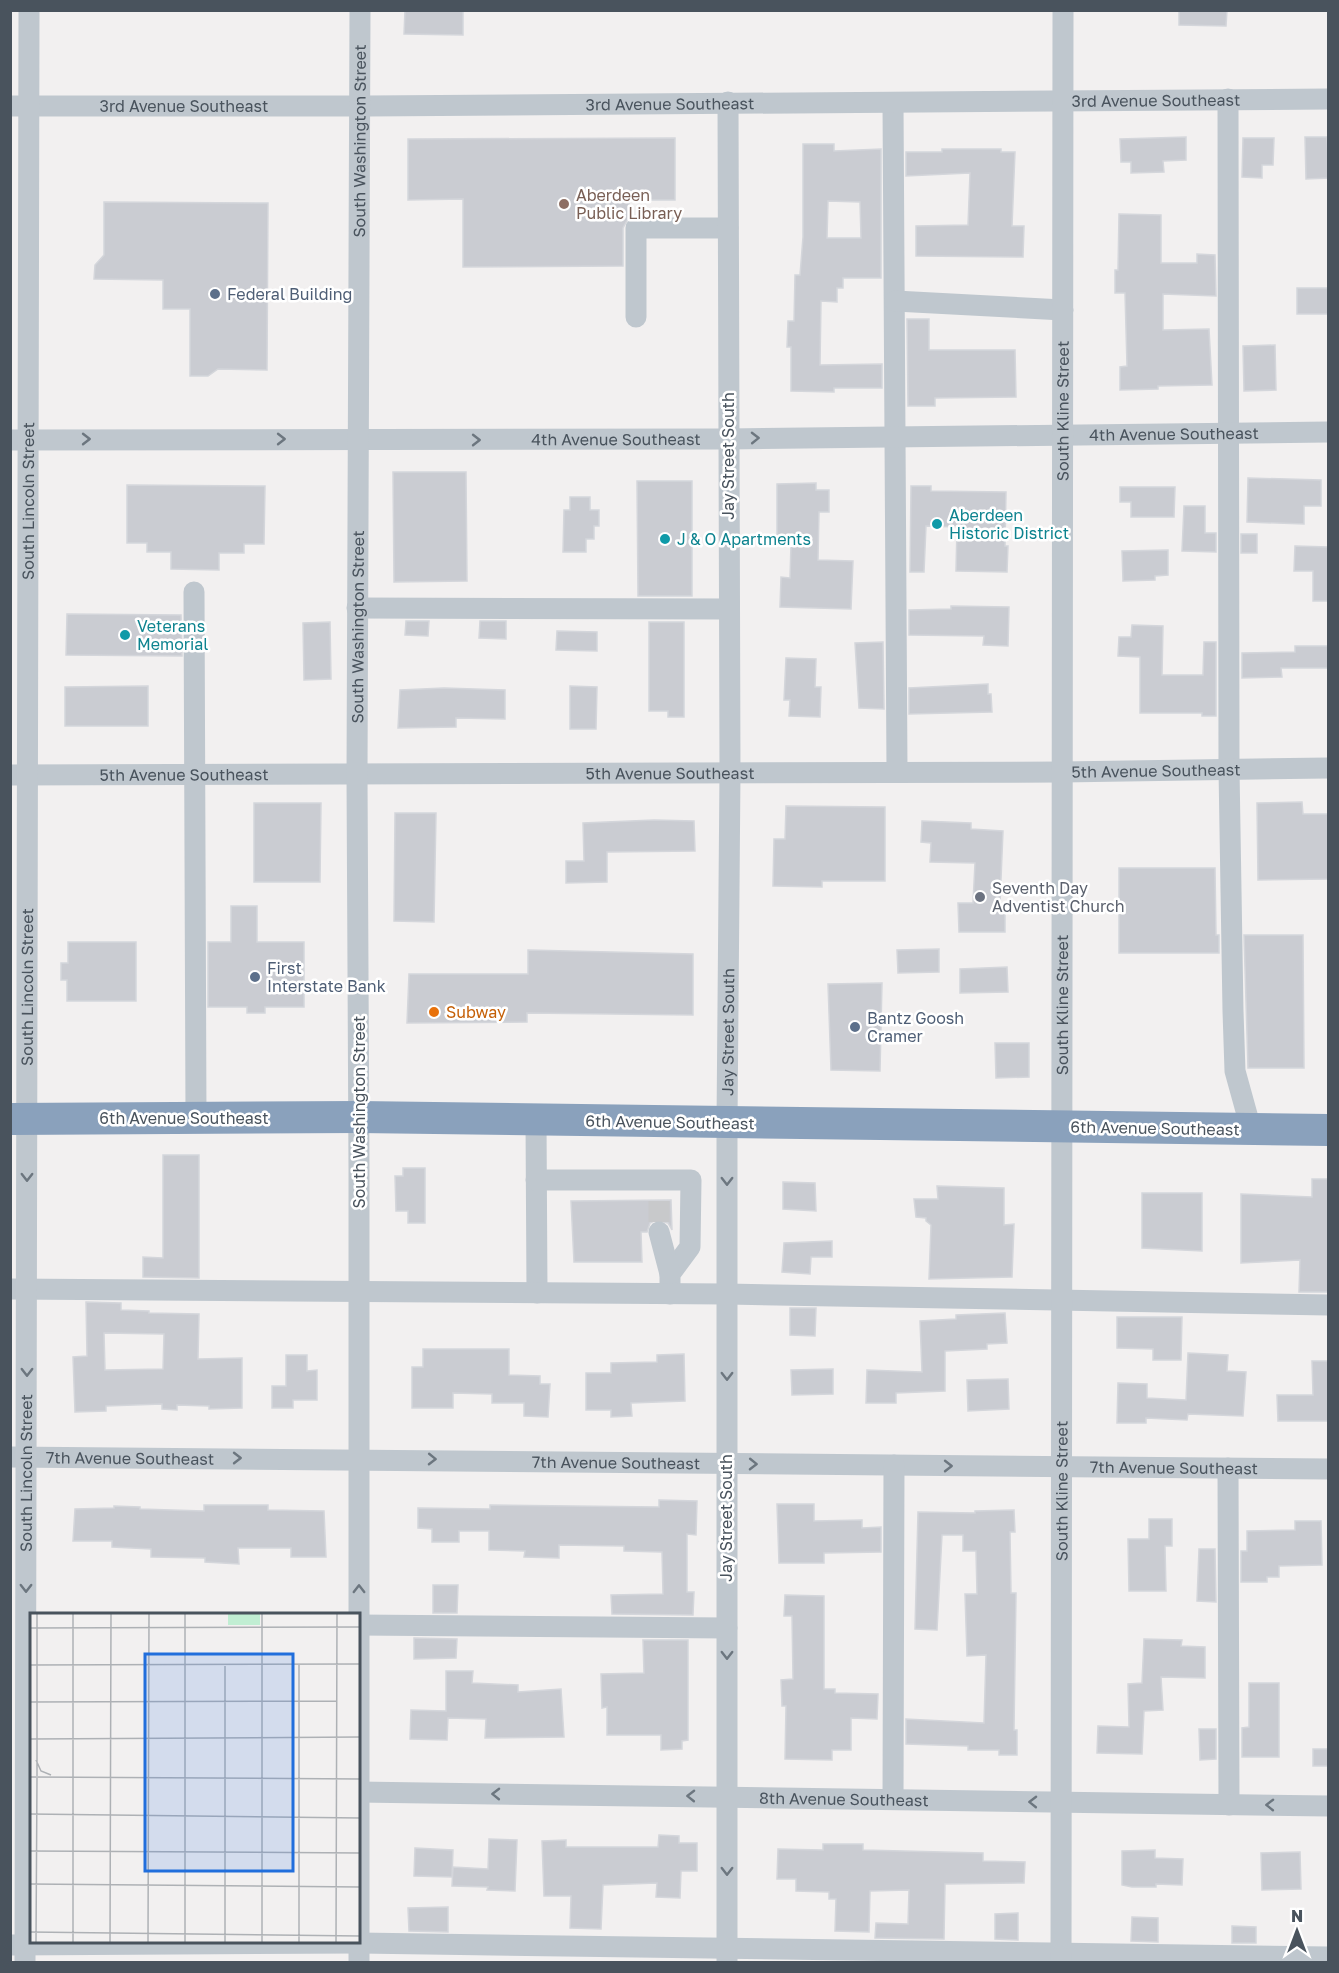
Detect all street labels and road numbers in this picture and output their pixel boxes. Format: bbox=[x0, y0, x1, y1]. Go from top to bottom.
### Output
street label: South Washington Street bbox=[349, 44, 370, 238]
street label: 3rd Avenue Southeast bbox=[1071, 90, 1240, 111]
street label: 3rd Avenue Southeast bbox=[585, 93, 754, 114]
street label: 3rd Avenue Southeast bbox=[100, 96, 268, 116]
street label: South Kline Street bbox=[1053, 341, 1073, 481]
street label: Jay Street South bbox=[718, 392, 738, 520]
street label: South Lincoln Street bbox=[18, 422, 38, 580]
street label: 4th Avenue Southeast bbox=[1089, 423, 1259, 445]
street label: 4th Avenue Southeast bbox=[531, 429, 701, 449]
street label: South Washington Street bbox=[347, 530, 368, 724]
street label: 5th Avenue Southeast bbox=[1071, 759, 1241, 782]
street label: 5th Avenue Southeast bbox=[585, 763, 755, 783]
street label: 5th Avenue Southeast bbox=[99, 764, 269, 785]
street label: South Lincoln Street bbox=[17, 908, 37, 1066]
street label: South Kline Street bbox=[1052, 935, 1072, 1075]
street label: Jay Street South bbox=[717, 968, 738, 1096]
street label: South Washington Street bbox=[349, 1015, 369, 1209]
street label: 6th Avenue Southeast bbox=[99, 1108, 269, 1128]
street label: 6th Avenue Southeast bbox=[585, 1111, 755, 1133]
street label: 6th Avenue Southeast bbox=[1070, 1117, 1240, 1139]
street label: South Lincoln Street bbox=[16, 1394, 36, 1552]
street label: South Kline Street bbox=[1051, 1421, 1072, 1561]
street label: 7th Avenue Southeast bbox=[46, 1447, 214, 1469]
street label: 7th Avenue Southeast bbox=[532, 1452, 700, 1473]
street label: Jay Street South bbox=[716, 1454, 736, 1582]
street label: 7th Avenue Southeast bbox=[1090, 1457, 1258, 1478]
street label: 8th Avenue Southeast bbox=[759, 1788, 929, 1810]

